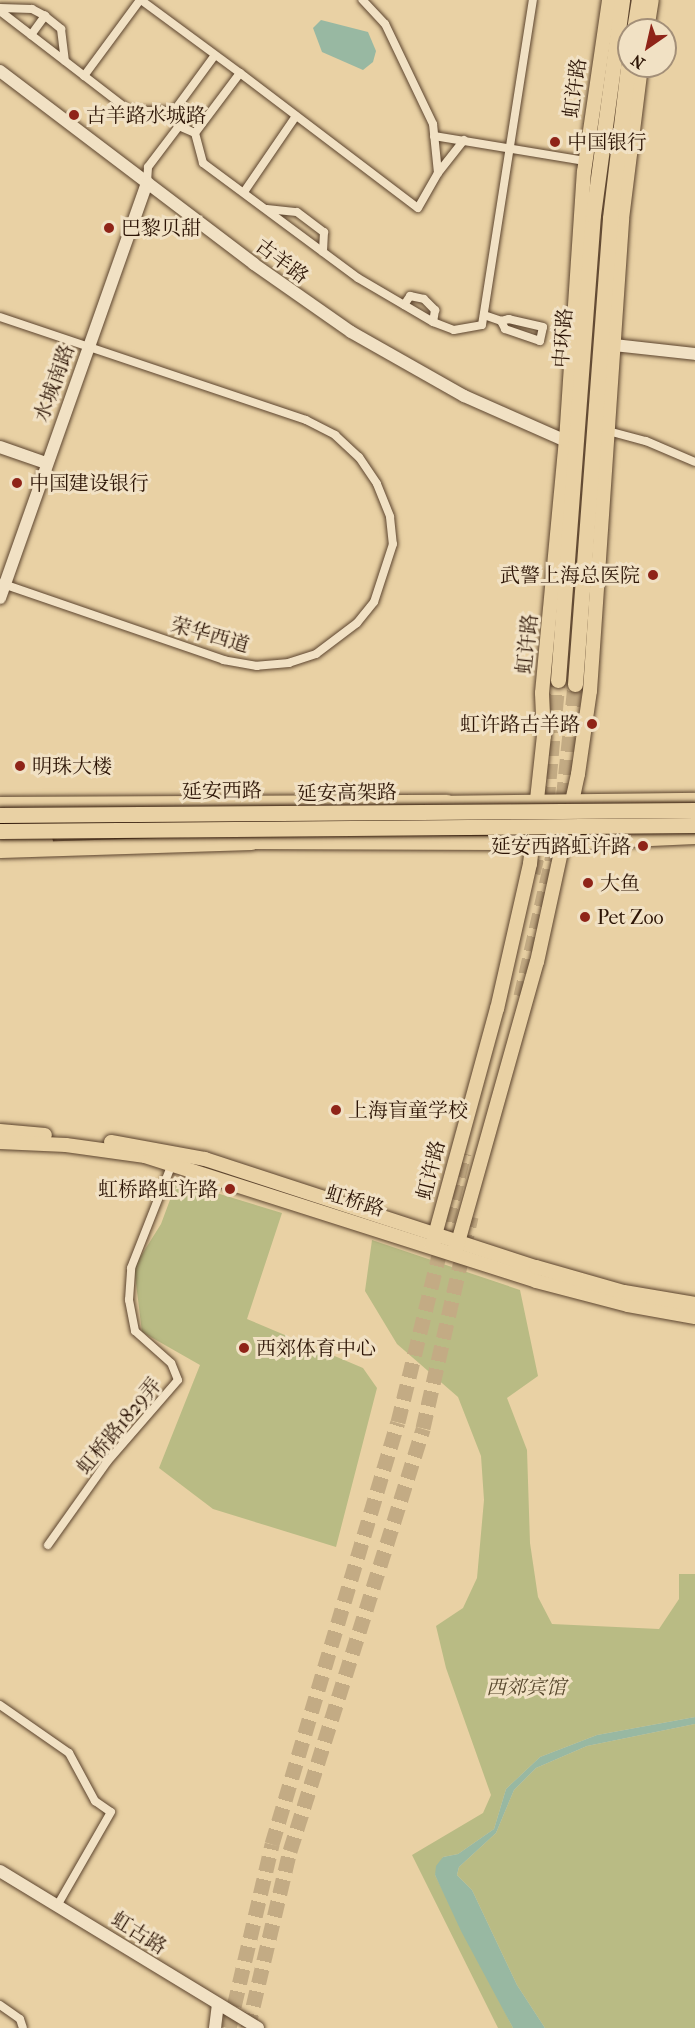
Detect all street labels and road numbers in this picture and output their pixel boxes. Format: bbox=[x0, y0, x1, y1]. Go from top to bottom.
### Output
street label: 虹许路 bbox=[559, 57, 591, 119]
street label: 古羊路 bbox=[251, 233, 313, 289]
street label: 中环路 bbox=[549, 307, 577, 369]
street label: 水城南路 bbox=[29, 341, 79, 425]
street label: 荣华西道 bbox=[168, 612, 252, 658]
street label: 虹许路 bbox=[512, 613, 542, 675]
street label: 延安西路 bbox=[182, 778, 262, 804]
street label: 延安高架路 bbox=[297, 780, 397, 806]
street label: 虹许路 bbox=[412, 1138, 450, 1202]
street label: 虹桥路 bbox=[323, 1181, 387, 1221]
street label: 虹桥路1829弄 bbox=[72, 1373, 166, 1479]
street label: 虹古路 bbox=[107, 1907, 171, 1959]

